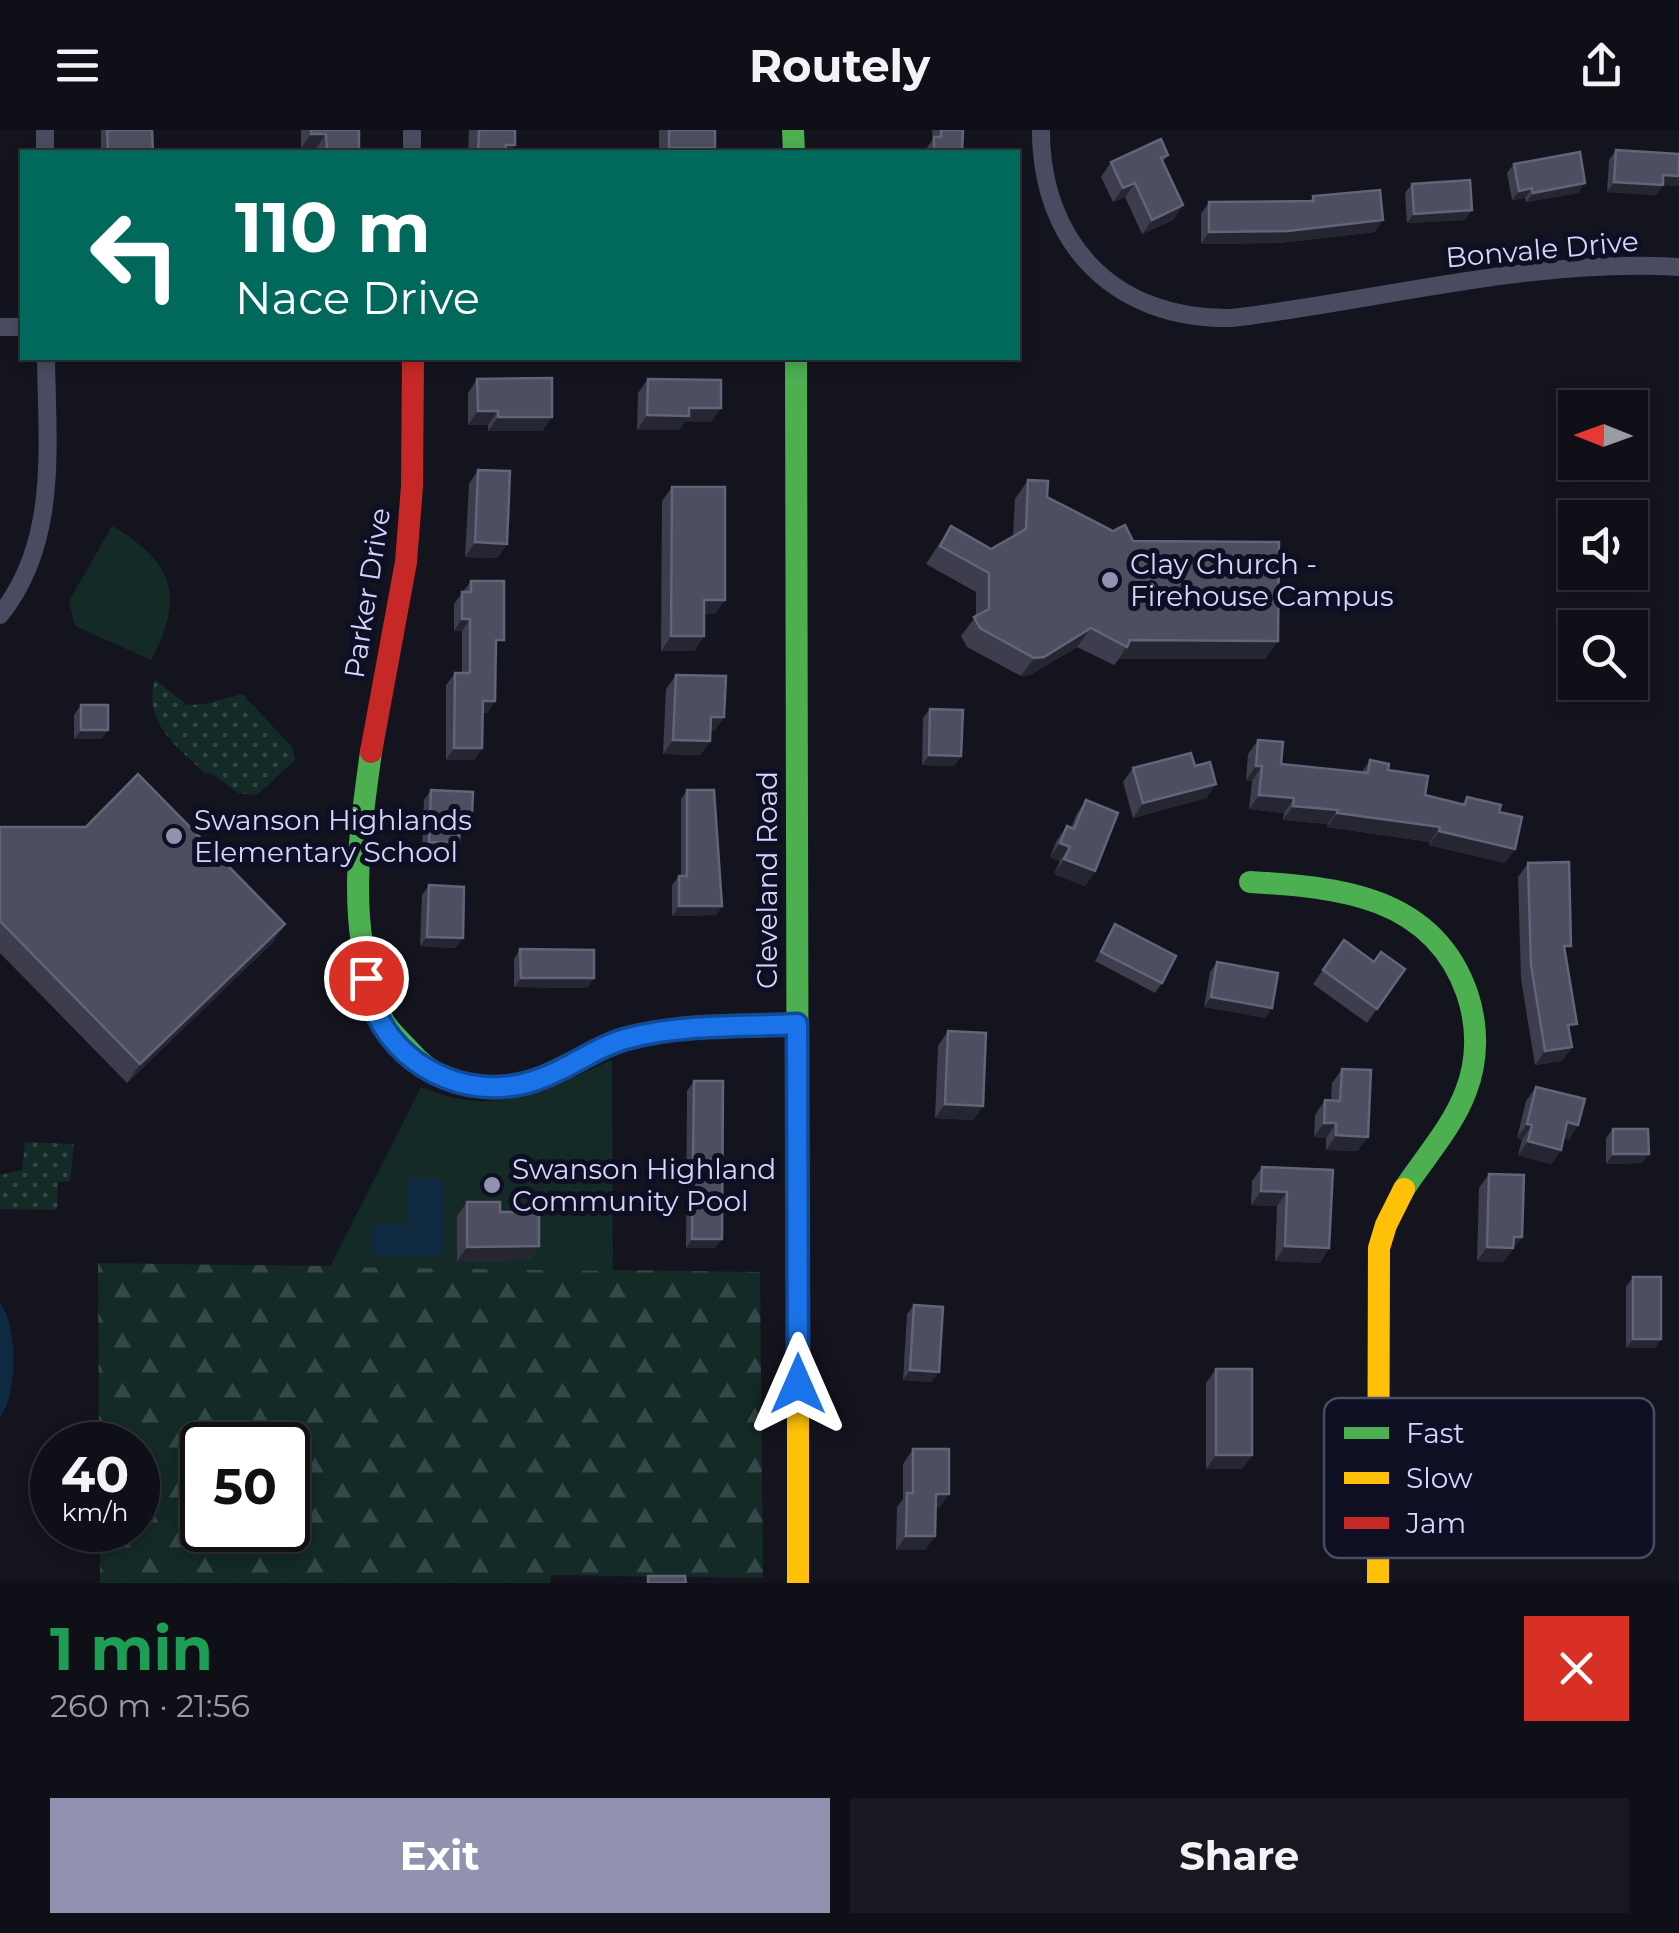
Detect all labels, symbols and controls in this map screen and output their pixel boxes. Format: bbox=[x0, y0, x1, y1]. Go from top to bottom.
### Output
icon: menu bbox=[50, 38, 105, 93]
text: Routely bbox=[749, 38, 930, 93]
icon: share bbox=[1574, 38, 1629, 93]
text: 110 m bbox=[235, 184, 431, 270]
icon: left bbox=[70, 190, 200, 320]
street label: Bonvale Drive bbox=[1444, 224, 1640, 274]
text: Nace Drive bbox=[235, 270, 480, 325]
north arrow bbox=[1558, 390, 1648, 480]
map controls bbox=[1558, 390, 1648, 700]
button: sound bbox=[1558, 500, 1648, 590]
street label: Parker Drive bbox=[337, 505, 397, 681]
place label: Clay Church - Firehouse Campus bbox=[1130, 547, 1394, 613]
marker: Clay Church - Firehouse Campus bbox=[1099, 569, 1121, 591]
button: search bbox=[1558, 610, 1648, 700]
street label: Cleveland Road bbox=[750, 771, 784, 989]
place label: Swanson Highlands Elementary School bbox=[194, 803, 472, 869]
marker: Swanson Highlands Elementary School bbox=[163, 825, 185, 847]
pin bbox=[324, 936, 409, 1021]
icon: arrive bbox=[339, 951, 394, 1006]
place label: Swanson Highland Community Pool bbox=[512, 1152, 776, 1218]
marker: Swanson Highland Community Pool bbox=[481, 1174, 503, 1196]
position arrow bbox=[746, 1332, 850, 1436]
legend bbox=[1324, 1398, 1654, 1558]
text: Fast bbox=[1406, 1416, 1465, 1450]
speed limit sign: 50 bbox=[180, 1422, 310, 1552]
text: 40 bbox=[61, 1444, 129, 1505]
text: Slow bbox=[1406, 1461, 1473, 1495]
text: km/h bbox=[62, 1497, 128, 1527]
text: Jam bbox=[1405, 1506, 1466, 1540]
text: 1 min bbox=[50, 1612, 213, 1685]
button: close bbox=[1524, 1616, 1629, 1721]
text: 260 m · 21:56 bbox=[50, 1686, 250, 1725]
button: Exit bbox=[50, 1798, 830, 1913]
button: Share bbox=[850, 1798, 1629, 1913]

